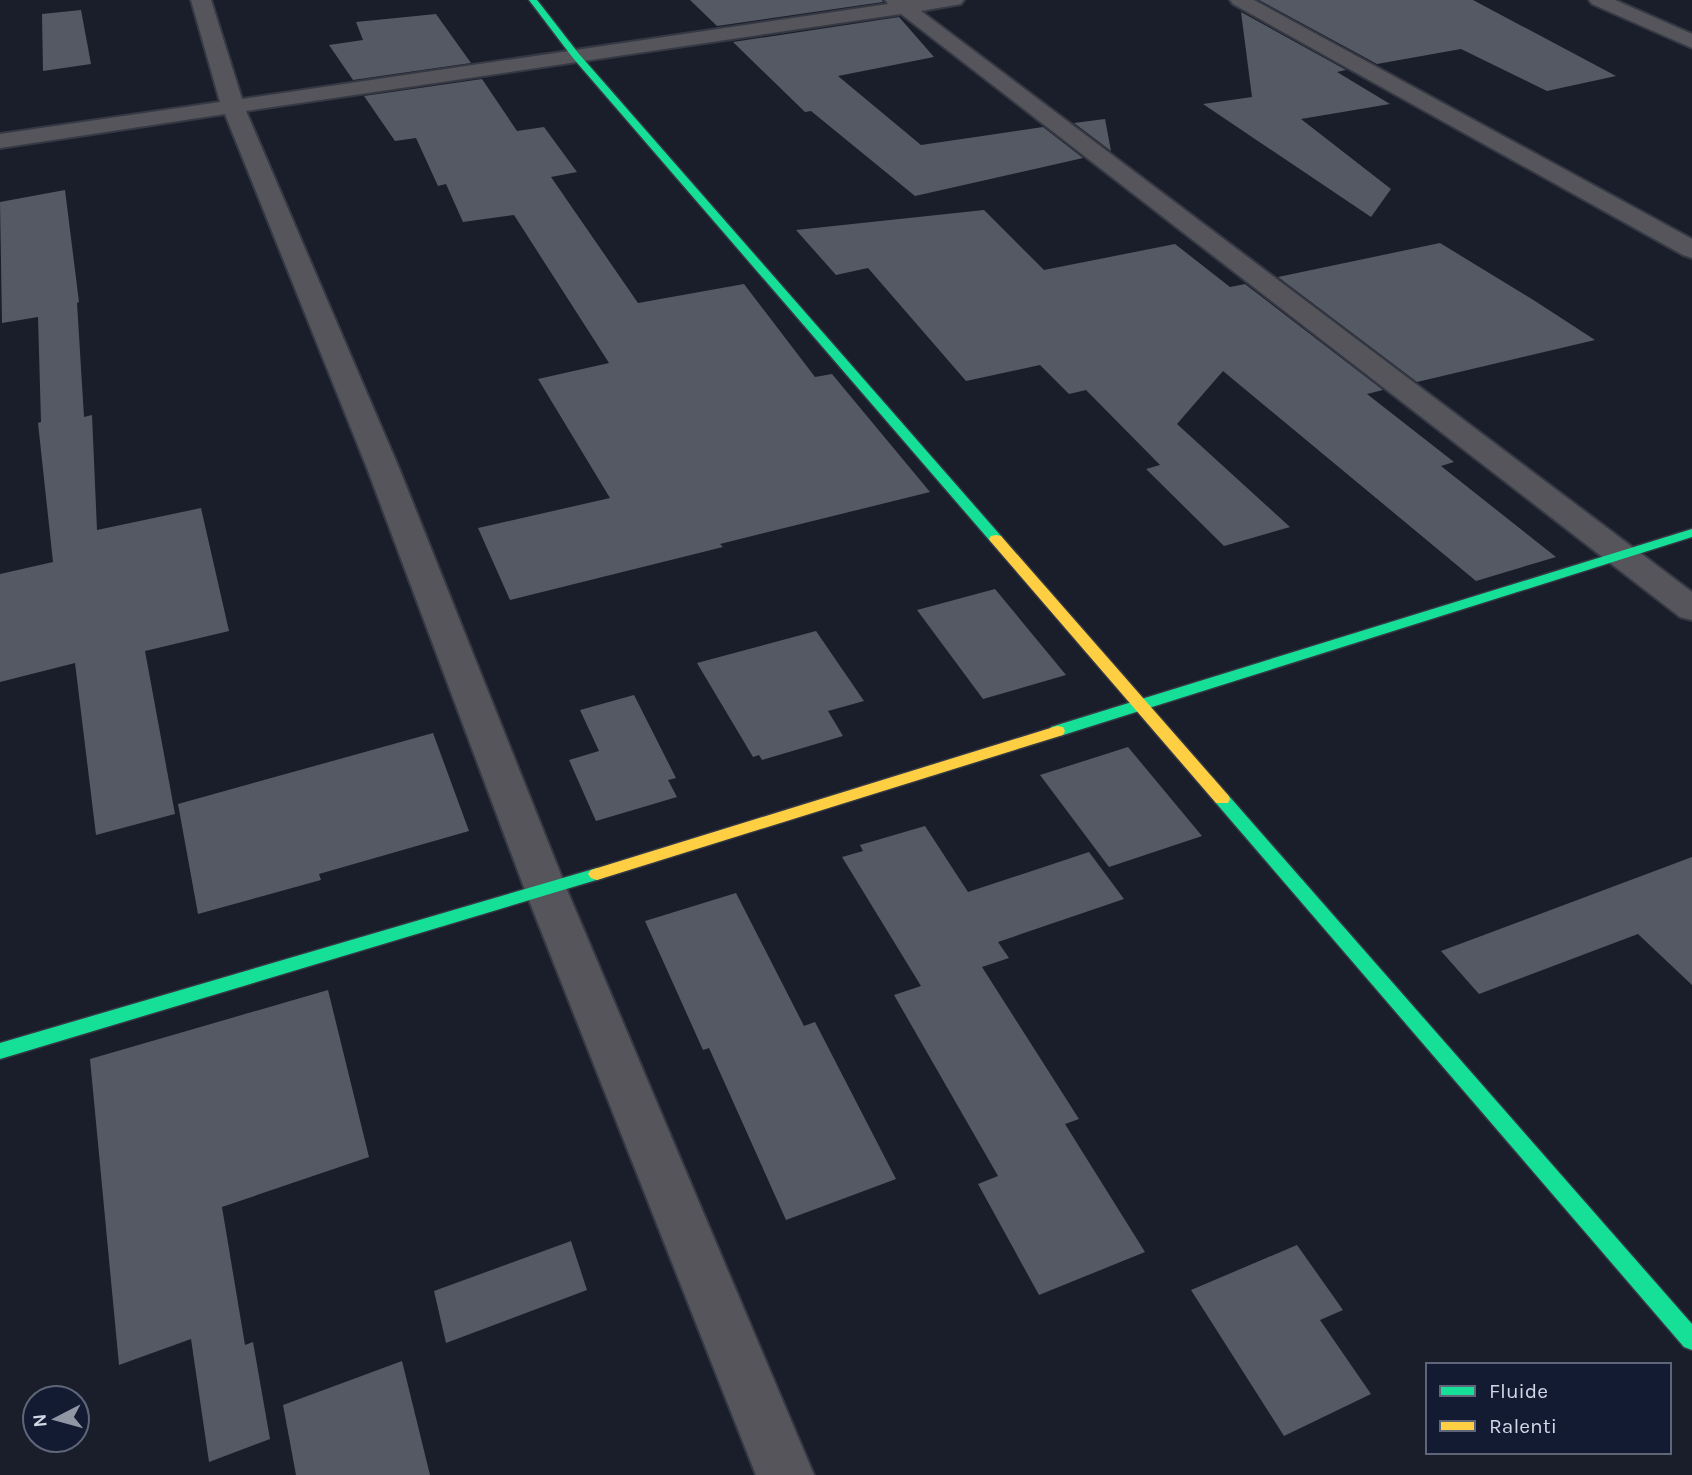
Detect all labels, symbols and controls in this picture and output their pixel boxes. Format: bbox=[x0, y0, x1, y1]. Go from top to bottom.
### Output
legend bbox=[1426, 1363, 1671, 1454]
text: Fluide bbox=[1489, 1379, 1548, 1403]
north arrow bbox=[21, 1384, 91, 1454]
text: N bbox=[28, 1413, 52, 1429]
text: Ralenti bbox=[1489, 1414, 1557, 1438]

